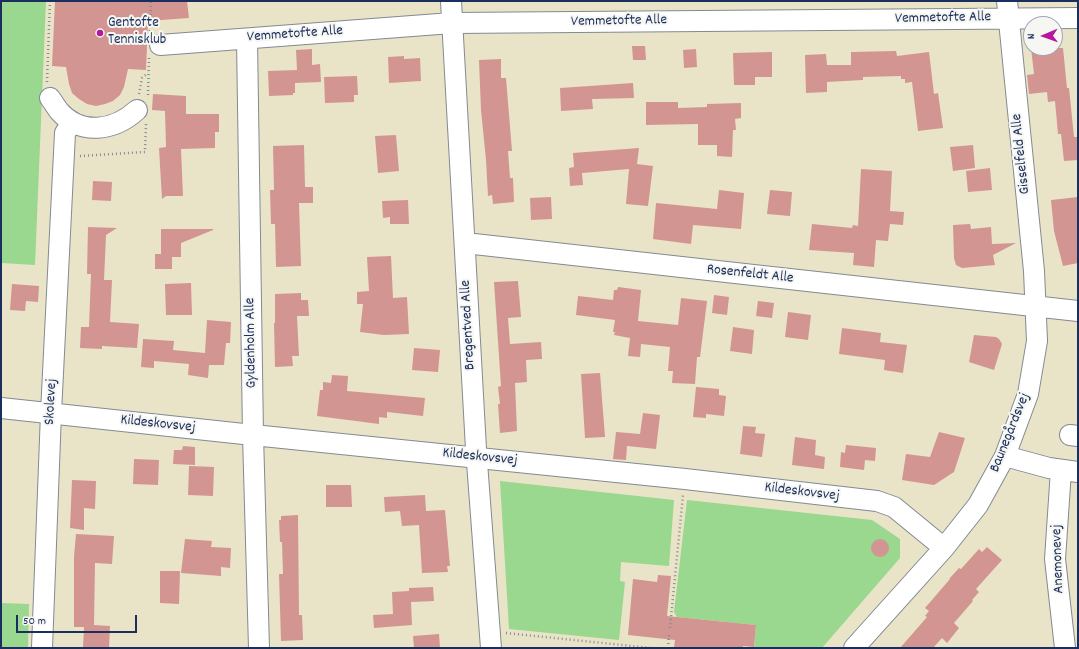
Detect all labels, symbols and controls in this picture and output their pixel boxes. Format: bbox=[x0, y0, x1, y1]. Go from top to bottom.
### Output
street label: Vemmetofte Alle bbox=[895, 9, 991, 29]
street label: Vemmetofte Alle bbox=[571, 12, 667, 32]
place label: Gentofte Tennisklub bbox=[108, 15, 166, 50]
north arrow bbox=[1023, 16, 1063, 56]
street label: Vemmetofte Alle bbox=[246, 23, 344, 47]
marker: Gentofte Tennisklub bbox=[95, 28, 105, 38]
text: N bbox=[1024, 33, 1040, 39]
street label: Gisselfeld Alle bbox=[1009, 113, 1035, 195]
street label: Rosenfeldt Alle bbox=[706, 261, 794, 289]
street label: Bregentved Alle bbox=[458, 280, 480, 370]
street label: Gyldenholm Alle bbox=[242, 298, 262, 388]
street label: Skolevej bbox=[42, 378, 62, 426]
street label: Baunegårdsvej bbox=[987, 391, 1035, 475]
street label: Kildeskovsvej bbox=[120, 412, 196, 438]
street label: Kildeskovsvej bbox=[442, 445, 518, 471]
street label: Kildeskovsvej bbox=[763, 479, 841, 507]
street label: Anemonevej bbox=[1049, 524, 1069, 594]
scale bar bbox=[18, 607, 139, 633]
text: 50 m bbox=[23, 613, 46, 630]

